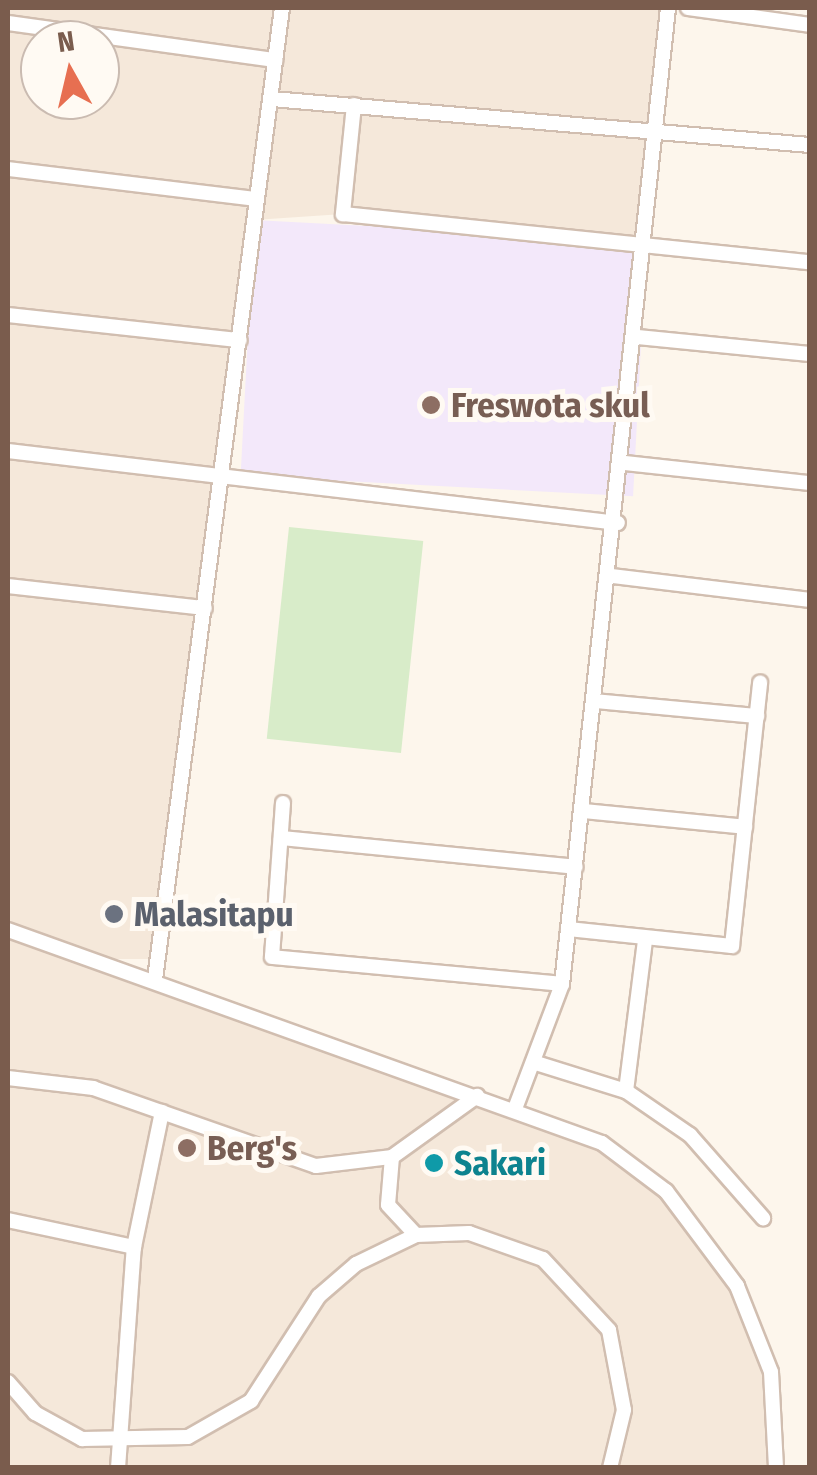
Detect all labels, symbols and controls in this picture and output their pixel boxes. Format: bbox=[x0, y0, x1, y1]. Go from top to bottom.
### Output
north arrow bbox=[20, 20, 120, 120]
text: N bbox=[55, 24, 77, 59]
place label: Freswota skul bbox=[451, 384, 650, 426]
marker: Freswota skul bbox=[420, 394, 442, 416]
place label: Malasitapu bbox=[134, 893, 294, 935]
marker: Malasitapu bbox=[103, 903, 125, 925]
place label: Berg's bbox=[207, 1127, 297, 1169]
marker: Berg's bbox=[176, 1137, 198, 1159]
place label: Sakari bbox=[454, 1142, 546, 1184]
marker: Sakari bbox=[423, 1152, 445, 1174]

